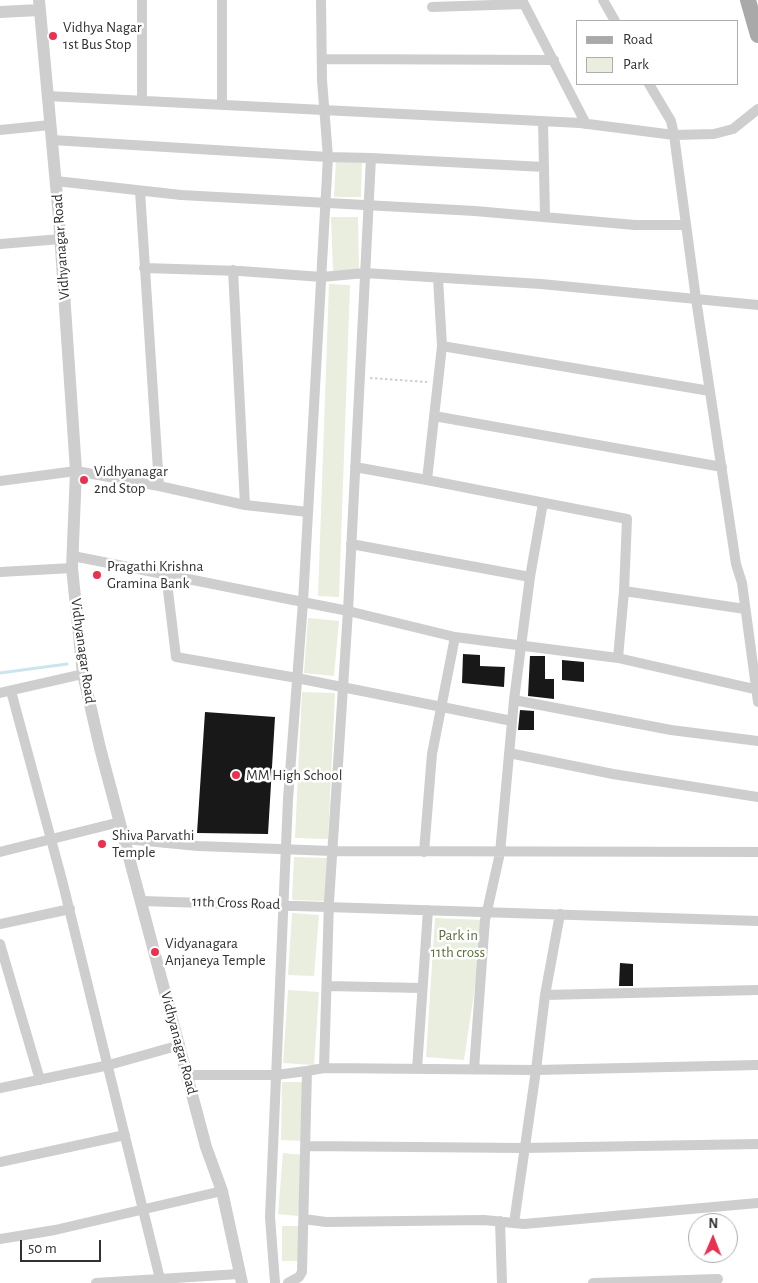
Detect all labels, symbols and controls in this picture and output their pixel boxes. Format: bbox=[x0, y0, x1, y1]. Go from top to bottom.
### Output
place label: Vidhya Nagar 1st Bus Stop bbox=[63, 18, 142, 53]
legend bbox=[576, 20, 738, 85]
marker: Vidhya Nagar 1st Bus Stop bbox=[47, 30, 59, 42]
text: Road bbox=[623, 32, 653, 47]
text: Park bbox=[623, 57, 649, 72]
street label: Vidhyanagar Road bbox=[48, 193, 74, 301]
place label: Vidhyanagar 2nd Stop bbox=[94, 462, 168, 497]
marker: Vidhyanagar 2nd Stop bbox=[78, 474, 90, 486]
place label: Pragathi Krishna Gramina Bank bbox=[107, 557, 203, 592]
marker: Pragathi Krishna Gramina Bank bbox=[91, 569, 103, 581]
street label: Vidhyanagar Road bbox=[67, 597, 99, 705]
place label: MM High School bbox=[246, 766, 342, 784]
marker: MM High School bbox=[230, 769, 242, 781]
place label: Shiva Parvathi Temple bbox=[112, 826, 194, 861]
marker: Shiva Parvathi Temple bbox=[96, 838, 108, 850]
street label: 11th Cross Road bbox=[191, 892, 281, 914]
park label: Park in 11th cross bbox=[431, 926, 485, 961]
place label: Vidyanagara Anjaneya Temple bbox=[165, 934, 266, 969]
marker: Vidyanagara Anjaneya Temple bbox=[149, 946, 161, 958]
street label: Vidhyanagar Road bbox=[157, 989, 201, 1097]
north arrow bbox=[688, 1213, 738, 1263]
text: N bbox=[708, 1217, 718, 1231]
scale bar bbox=[22, 1230, 104, 1262]
text: 50 m bbox=[28, 1241, 57, 1256]

